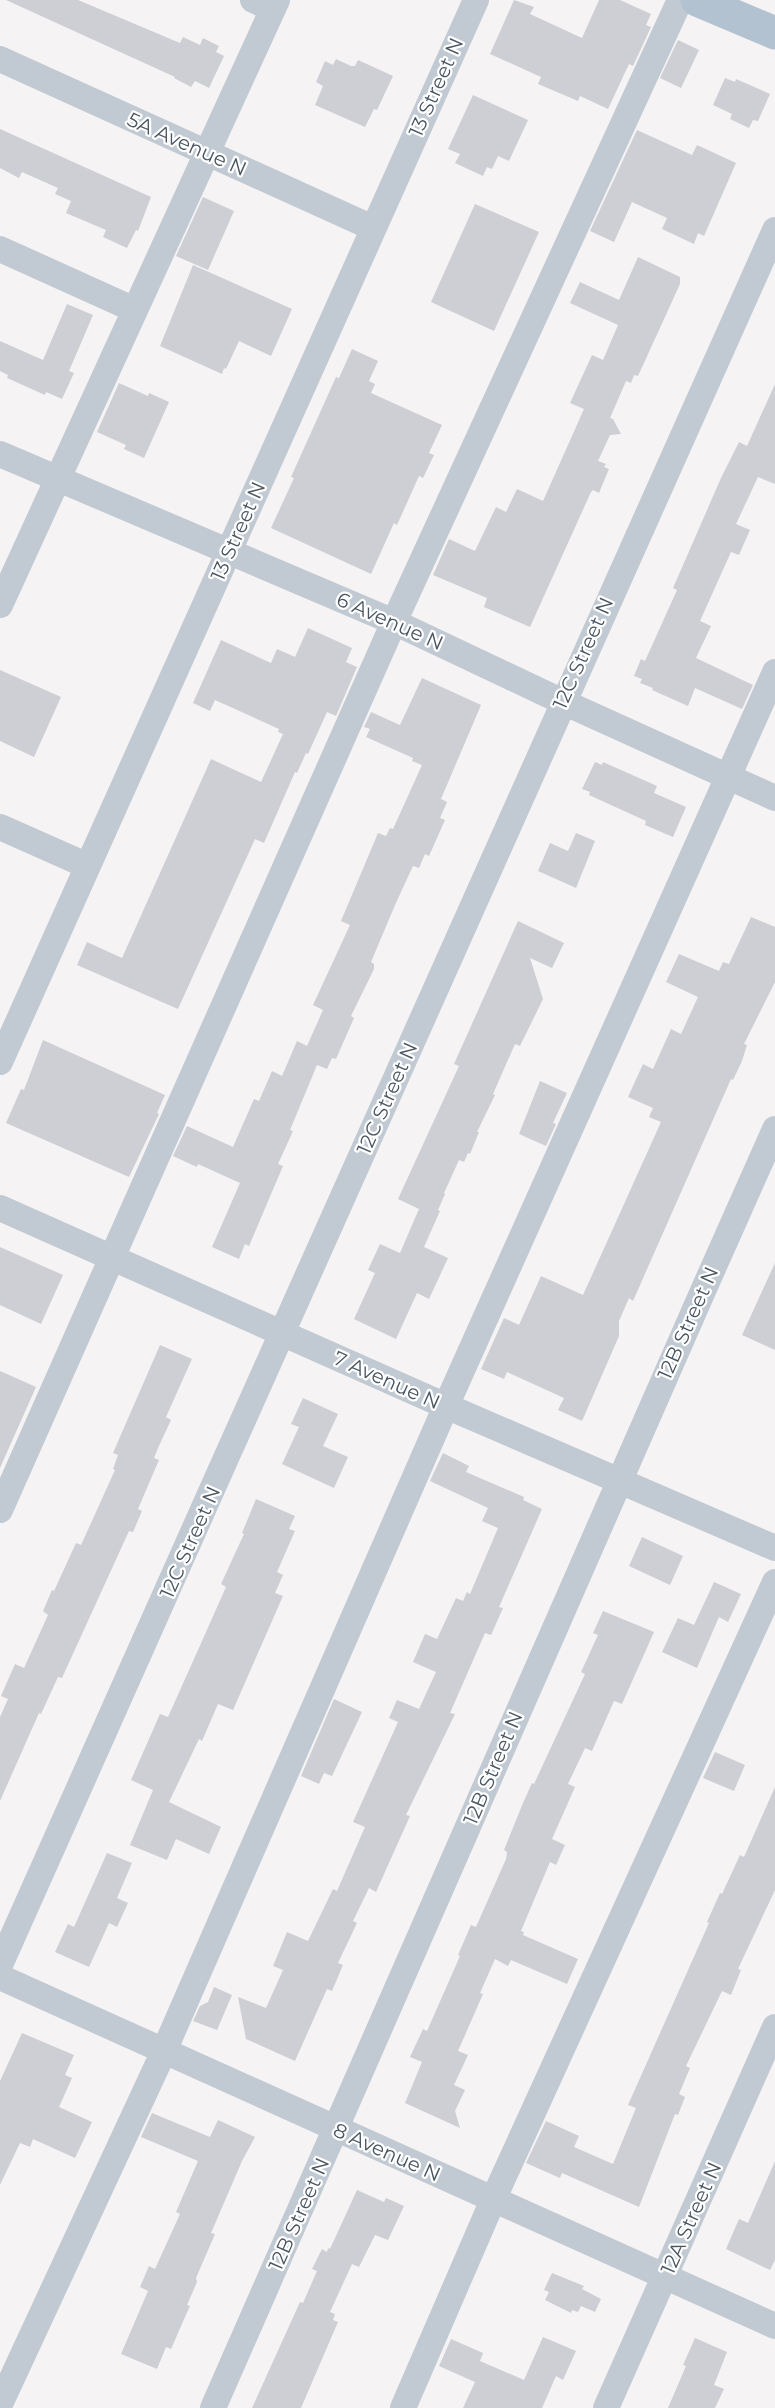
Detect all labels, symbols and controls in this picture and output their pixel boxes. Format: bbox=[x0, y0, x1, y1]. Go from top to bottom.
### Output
street label: 13 Street N bbox=[404, 34, 468, 140]
street label: 5A Avenue N bbox=[124, 107, 250, 181]
street label: 13 Street N bbox=[206, 478, 270, 584]
street label: 6 Avenue N bbox=[333, 587, 447, 655]
street label: 12C Street N bbox=[548, 593, 618, 713]
street label: 12C Street N bbox=[352, 1038, 422, 1158]
street label: 12B Street N bbox=[652, 1263, 724, 1383]
street label: 7 Avenue N bbox=[330, 1346, 444, 1414]
street label: 12C Street N bbox=[155, 1482, 225, 1602]
street label: 12B Street N bbox=[458, 1708, 528, 1828]
street label: 8 Avenue N bbox=[330, 2118, 444, 2186]
street label: 12B Street N bbox=[263, 2154, 335, 2274]
street label: 12A Street N bbox=[656, 2158, 726, 2278]

